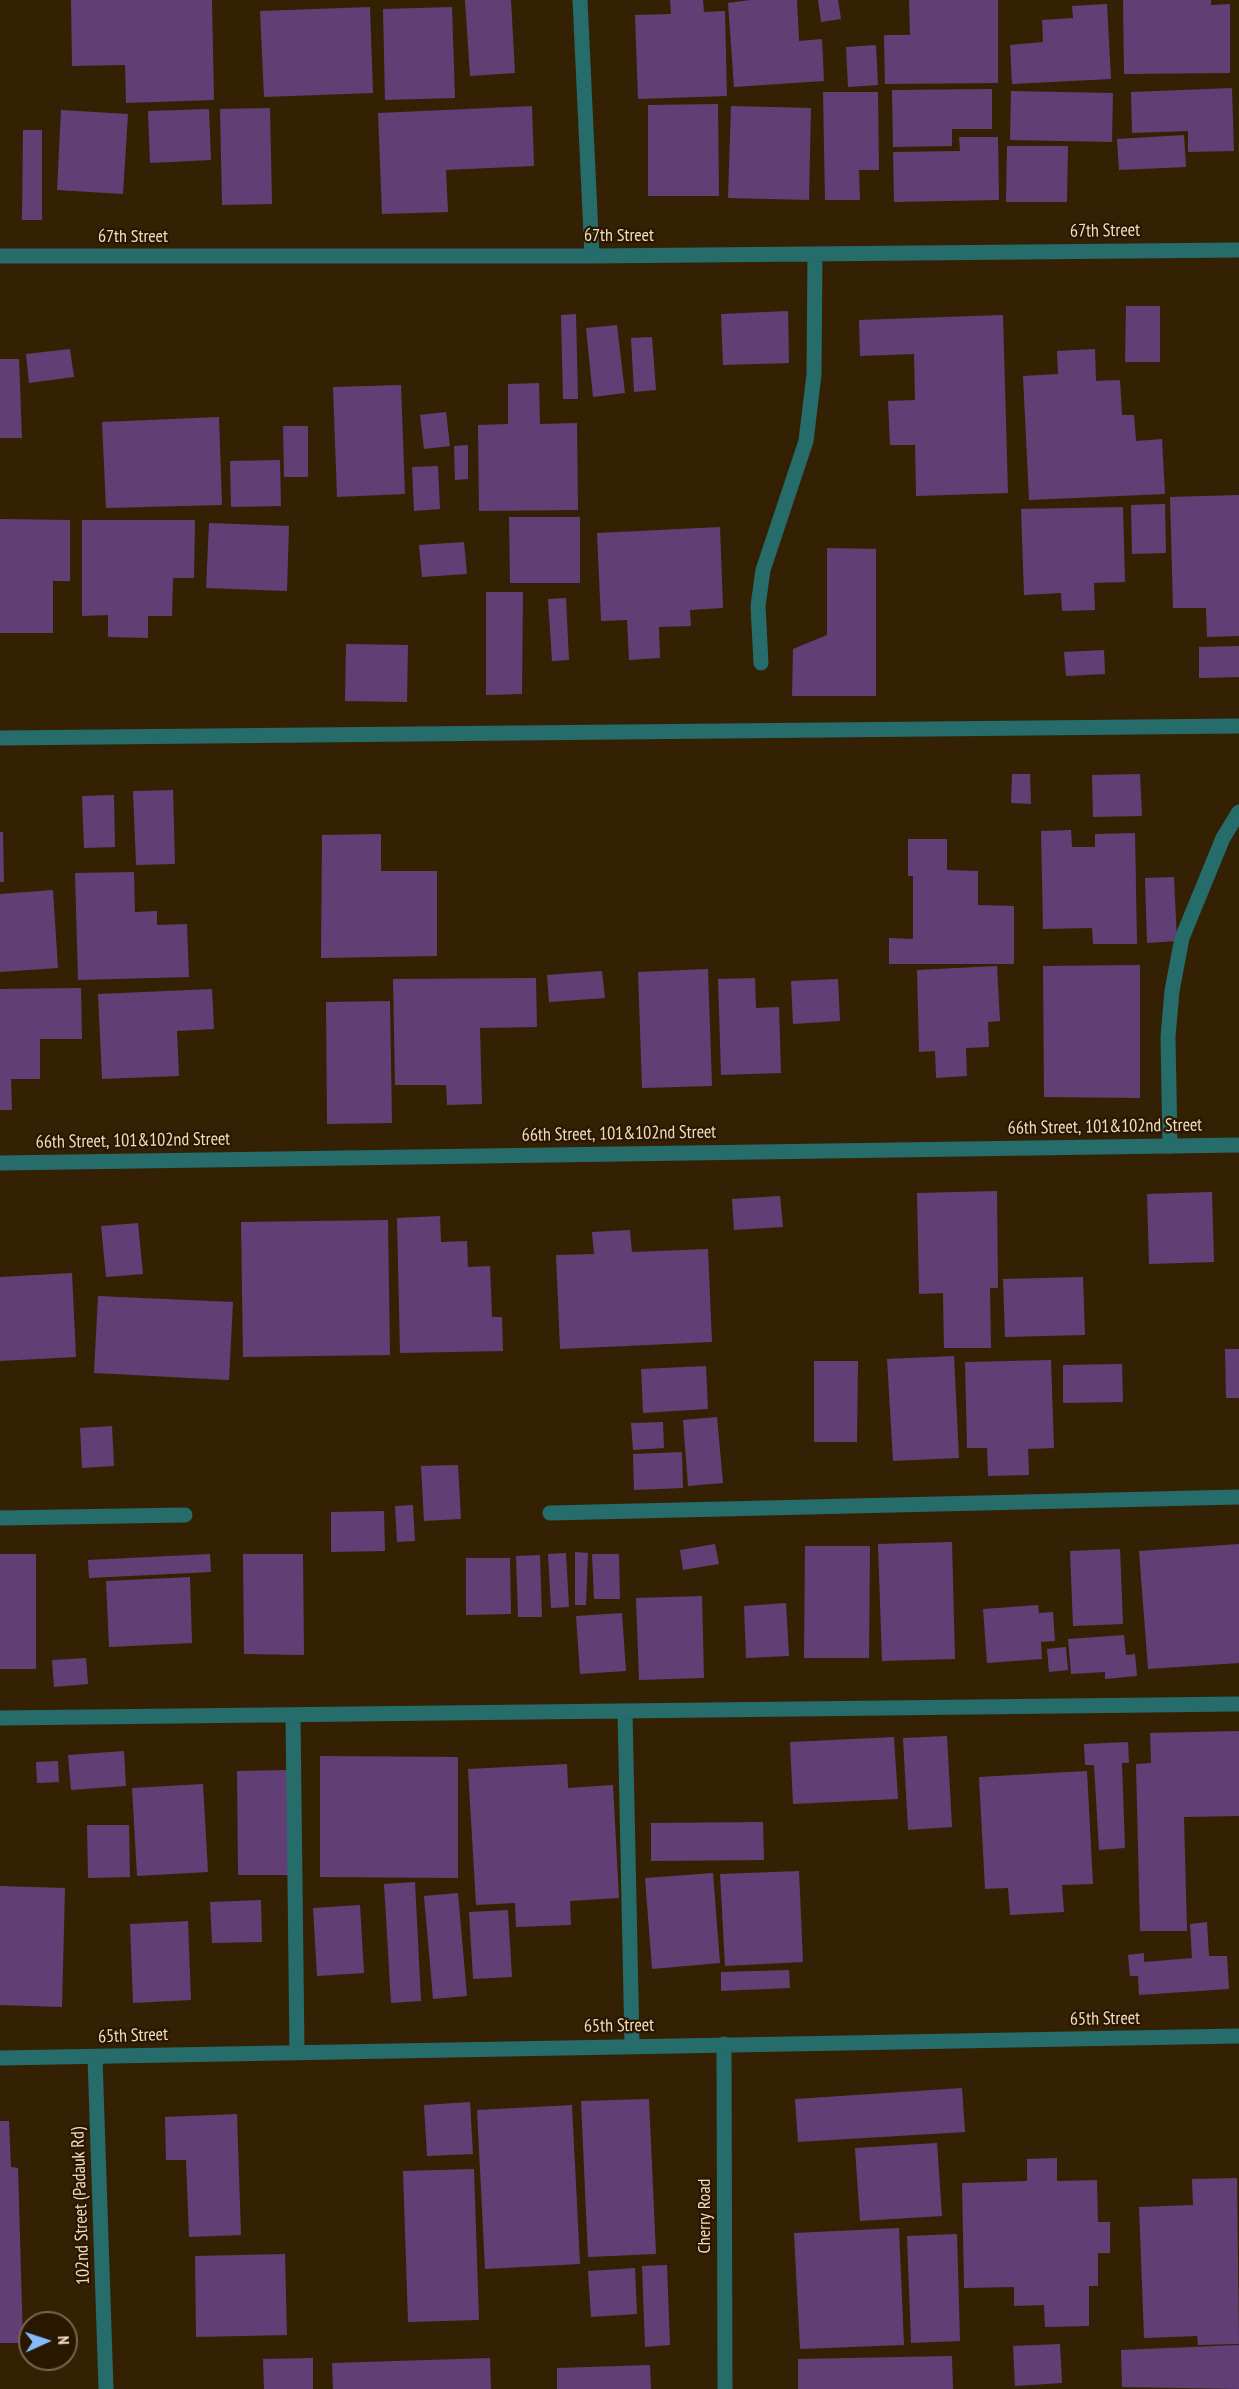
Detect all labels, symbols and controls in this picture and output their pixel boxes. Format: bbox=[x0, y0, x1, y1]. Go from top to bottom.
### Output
street label: 67th Street bbox=[1070, 220, 1140, 242]
street label: 67th Street bbox=[584, 225, 654, 247]
street label: 67th Street bbox=[98, 226, 168, 248]
street label: 66th Street, 101&102nd Street bbox=[1008, 1115, 1202, 1139]
street label: 66th Street, 101&102nd Street bbox=[522, 1122, 716, 1146]
street label: 66th Street, 101&102nd Street bbox=[36, 1129, 230, 1153]
street label: 65th Street bbox=[1070, 2008, 1140, 2030]
street label: 65th Street bbox=[584, 2015, 654, 2037]
street label: 65th Street bbox=[98, 2024, 168, 2048]
street label: 102nd Street (Padauk Rd) bbox=[67, 2127, 95, 2285]
street label: Cherry Road bbox=[694, 2179, 716, 2253]
north arrow bbox=[18, 2311, 78, 2371]
text: N bbox=[54, 2335, 74, 2345]

